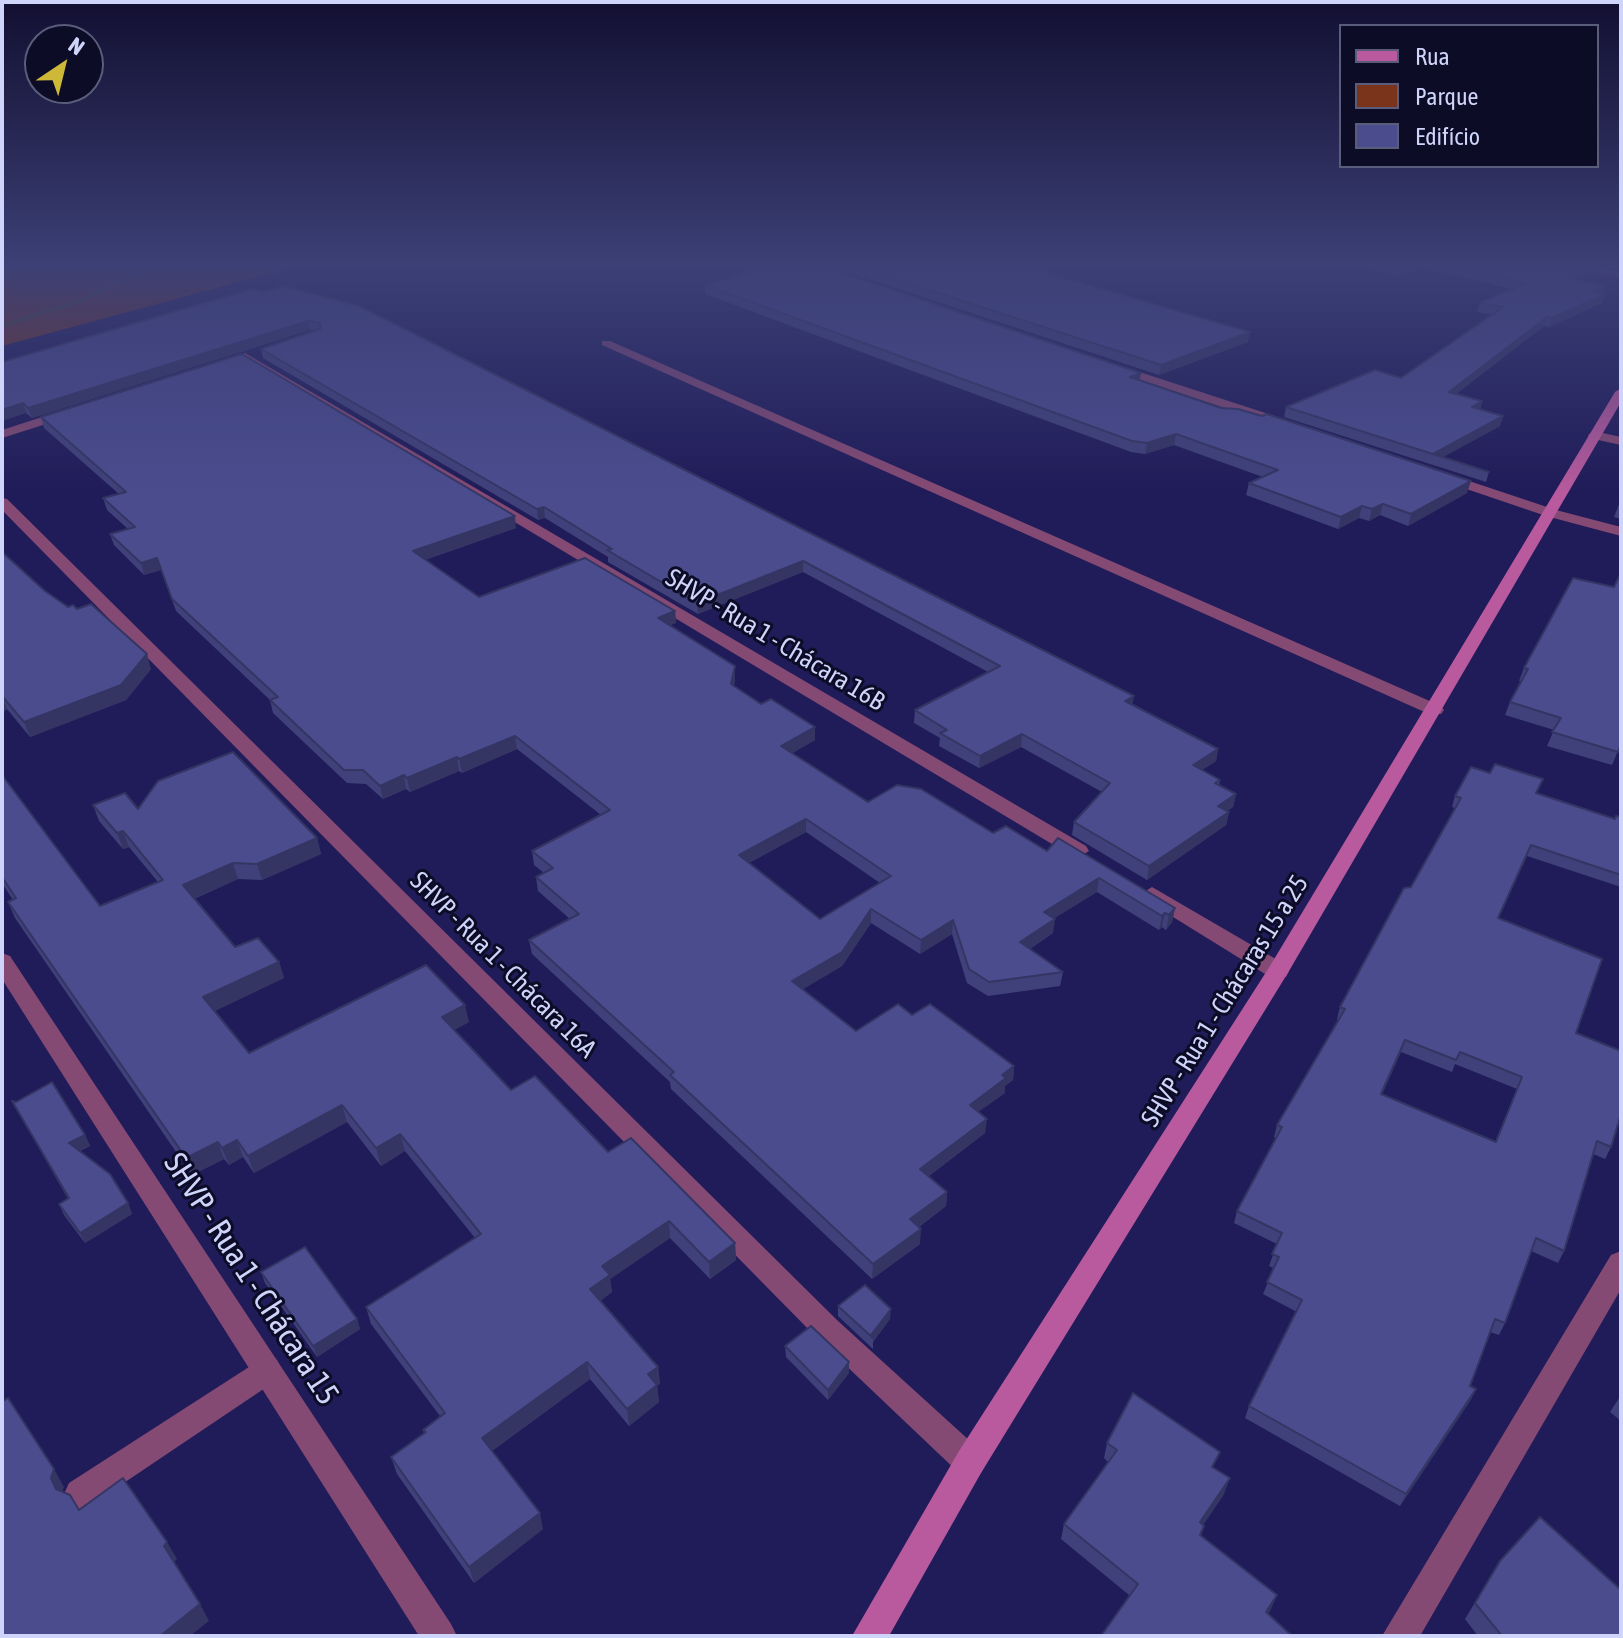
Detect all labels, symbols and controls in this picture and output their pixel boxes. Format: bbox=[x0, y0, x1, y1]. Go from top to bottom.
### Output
north arrow bbox=[24, 24, 104, 104]
legend bbox=[1339, 24, 1599, 168]
text: N bbox=[64, 32, 89, 60]
text: Rua bbox=[1415, 43, 1450, 70]
text: Parque bbox=[1415, 83, 1478, 110]
text: Edifício bbox=[1415, 123, 1480, 150]
street label: SHVP - Rua 1 - Chácara 16B bbox=[660, 562, 890, 718]
street label: SHVP - Rua 1 - Chácara 16A bbox=[403, 865, 603, 1065]
street label: SHVP - Rua 1 - Chácaras 15 a 25 bbox=[1135, 870, 1315, 1132]
street label: SHVP - Rua 1 - Chácara 15 bbox=[155, 1146, 347, 1412]

